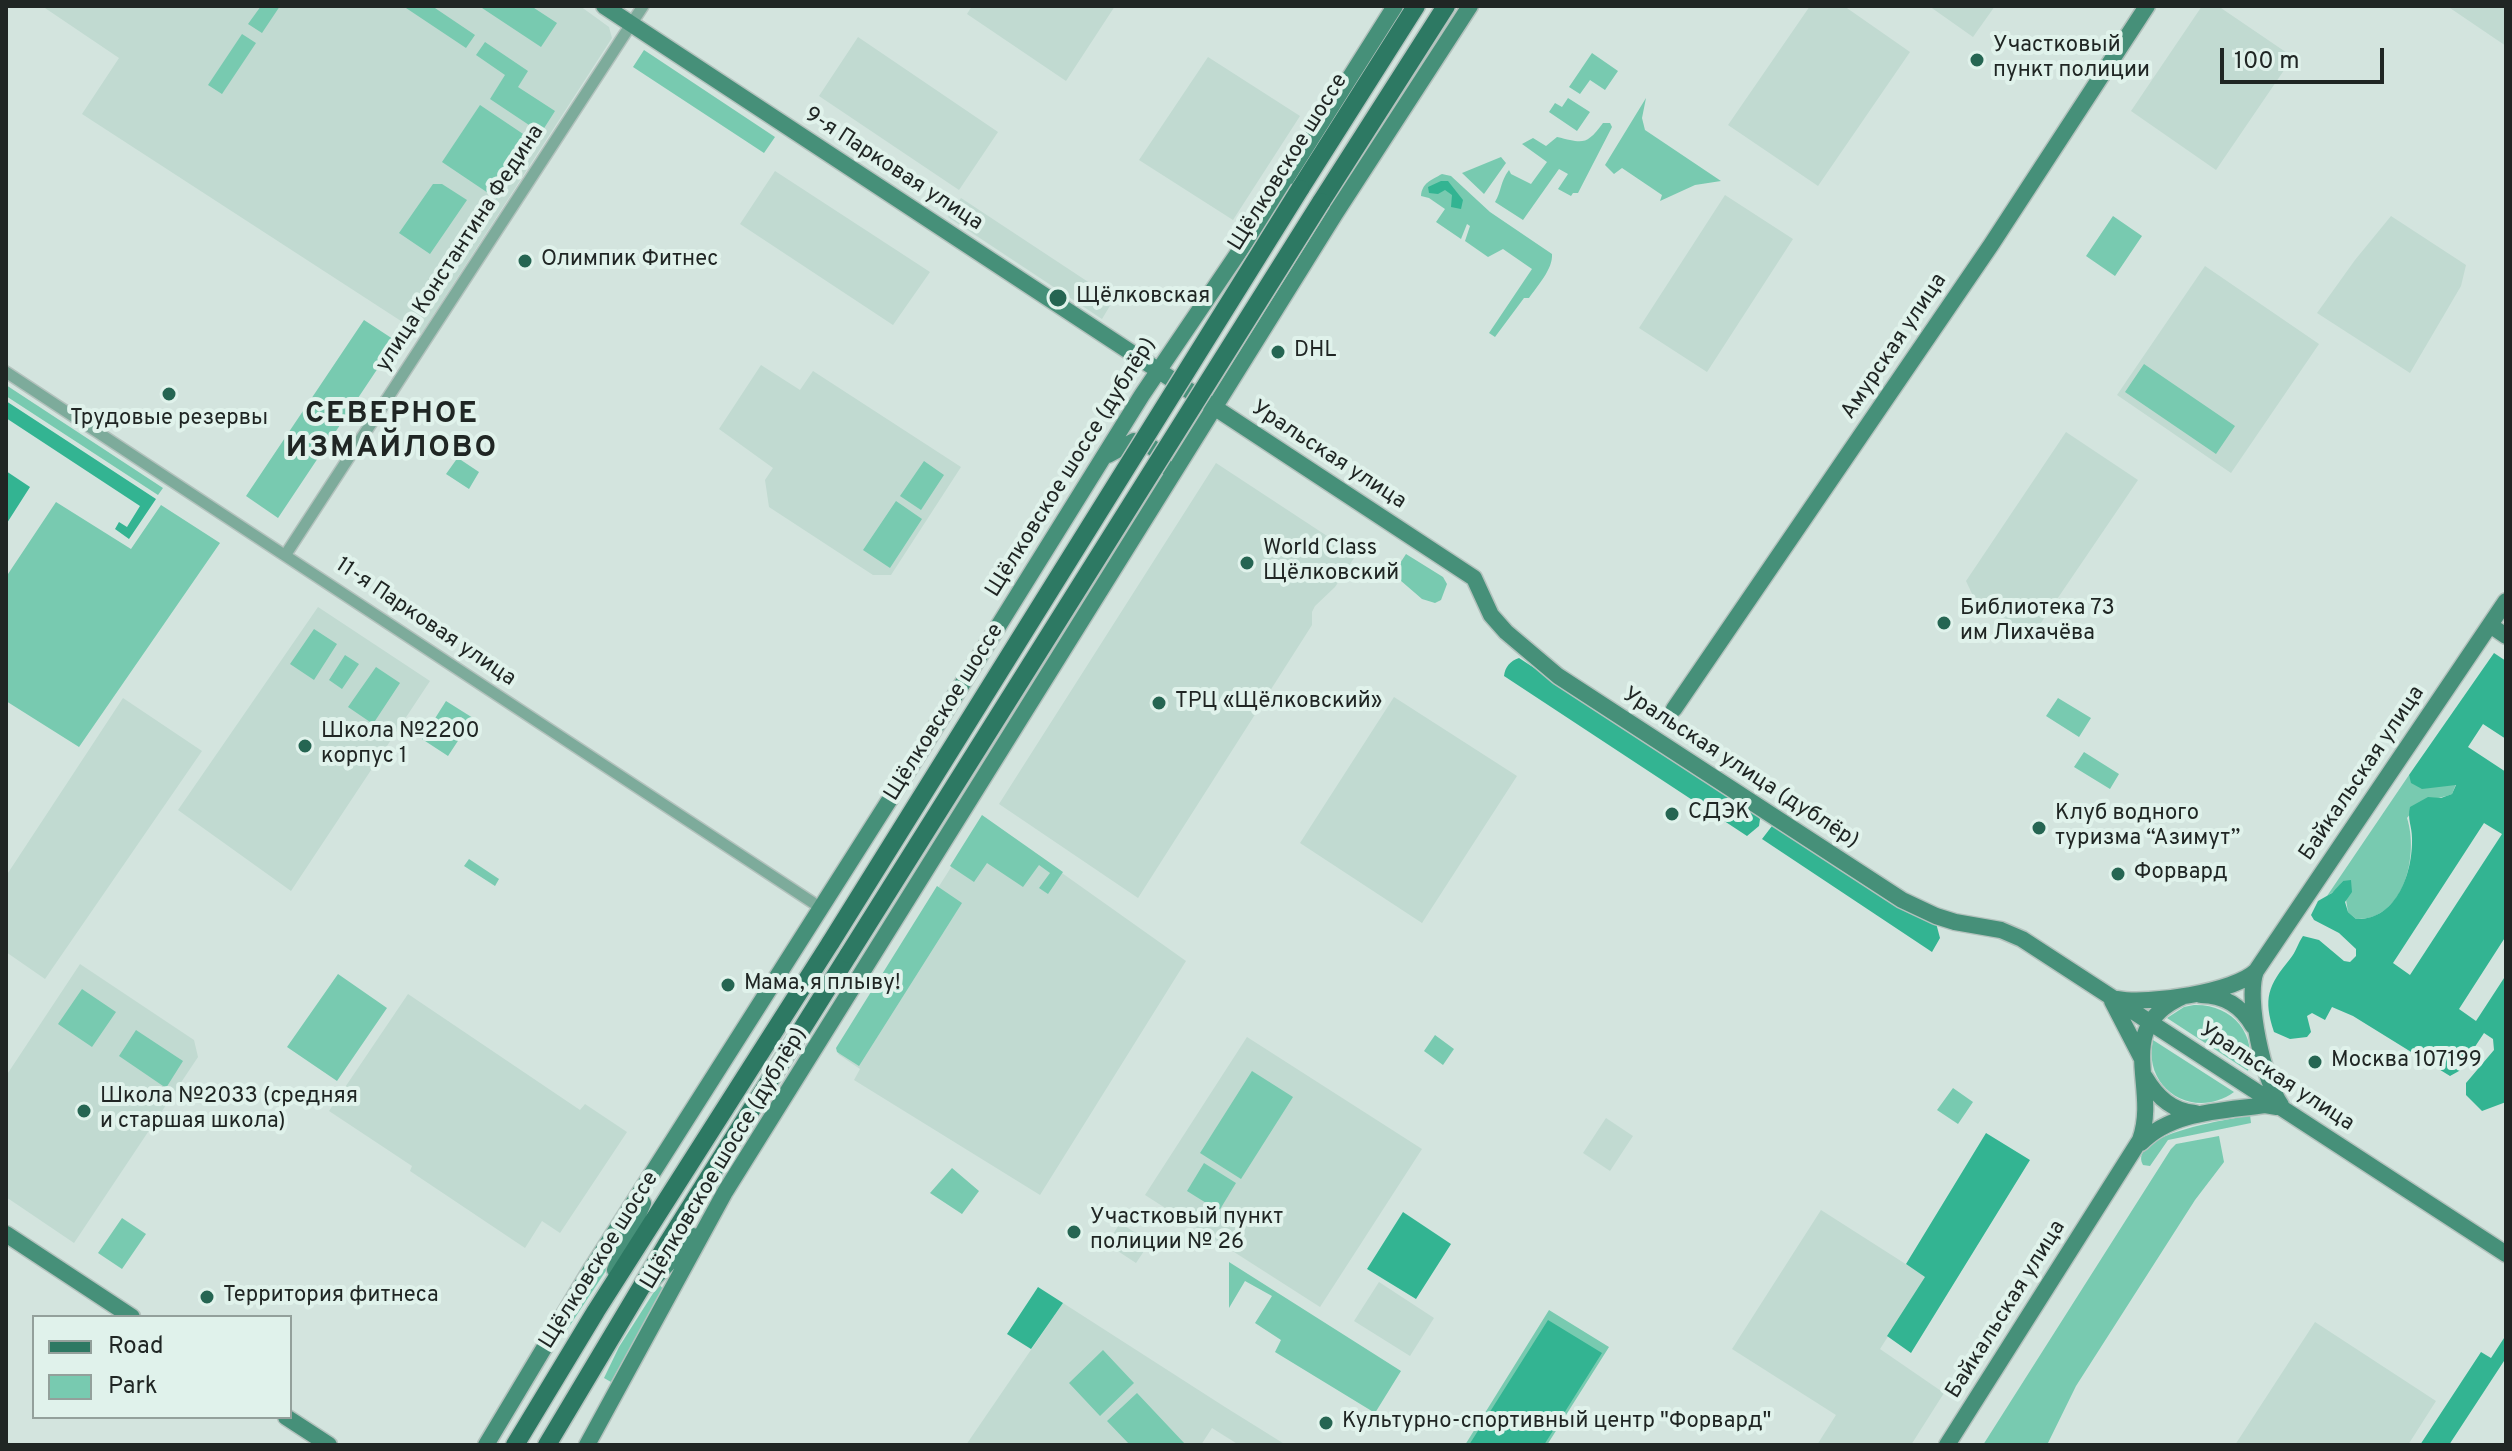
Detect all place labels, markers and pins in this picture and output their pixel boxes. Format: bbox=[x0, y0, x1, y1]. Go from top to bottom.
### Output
place label: Участковый пункт полиции bbox=[1993, 34, 2150, 86]
marker: Участковый пункт полиции bbox=[1968, 51, 1986, 69]
place label: Олимпик Фитнес bbox=[541, 248, 718, 274]
marker: Олимпик Фитнес bbox=[516, 252, 534, 270]
place label: Щёлковская bbox=[1076, 285, 1210, 311]
marker: Щёлковская bbox=[1047, 287, 1069, 309]
place label: DHL bbox=[1294, 339, 1337, 365]
marker: DHL bbox=[1269, 343, 1287, 361]
marker: Трудовые резервы bbox=[160, 385, 178, 403]
place label: Трудовые резервы bbox=[70, 407, 268, 433]
place label: World Class Щёлковский bbox=[1263, 537, 1399, 588]
marker: World Class Щёлковский bbox=[1238, 554, 1256, 572]
place label: Библиотека 73 им Лихачёва bbox=[1960, 597, 2115, 648]
marker: Библиотека 73 им Лихачёва bbox=[1935, 614, 1953, 632]
place label: ТРЦ «Щёлковский» bbox=[1175, 690, 1382, 716]
marker: ТРЦ «Щёлковский» bbox=[1150, 694, 1168, 712]
place label: Школа №2200 корпус 1 bbox=[321, 720, 480, 772]
marker: Школа №2200 корпус 1 bbox=[296, 737, 314, 755]
place label: СДЭК bbox=[1688, 801, 1750, 827]
place label: Клуб водного туризма “Азимут” bbox=[2055, 802, 2240, 854]
marker: СДЭК bbox=[1663, 805, 1681, 823]
marker: Клуб водного туризма “Азимут” bbox=[2030, 819, 2048, 837]
place label: Форвард bbox=[2134, 861, 2228, 887]
marker: Форвард bbox=[2109, 865, 2127, 883]
place label: Мама, я плыву! bbox=[744, 972, 901, 998]
marker: Мама, я плыву! bbox=[719, 976, 737, 994]
place label: Москва 107199 bbox=[2331, 1049, 2482, 1075]
marker: Москва 107199 bbox=[2306, 1053, 2324, 1071]
place label: Школа №2033 (средняя и старшая школа) bbox=[100, 1085, 358, 1136]
marker: Школа №2033 (средняя и старшая школа) bbox=[75, 1102, 93, 1120]
place label: Участковый пункт полиции № 26 bbox=[1090, 1206, 1283, 1258]
marker: Участковый пункт полиции № 26 bbox=[1065, 1223, 1083, 1241]
place label: Территория фитнеса bbox=[223, 1284, 439, 1310]
marker: Территория фитнеса bbox=[198, 1288, 216, 1306]
place label: Культурно-спортивный центр "Форвард" bbox=[1342, 1410, 1771, 1436]
marker: Культурно-спортивный центр "Форвард" bbox=[1317, 1414, 1335, 1432]

